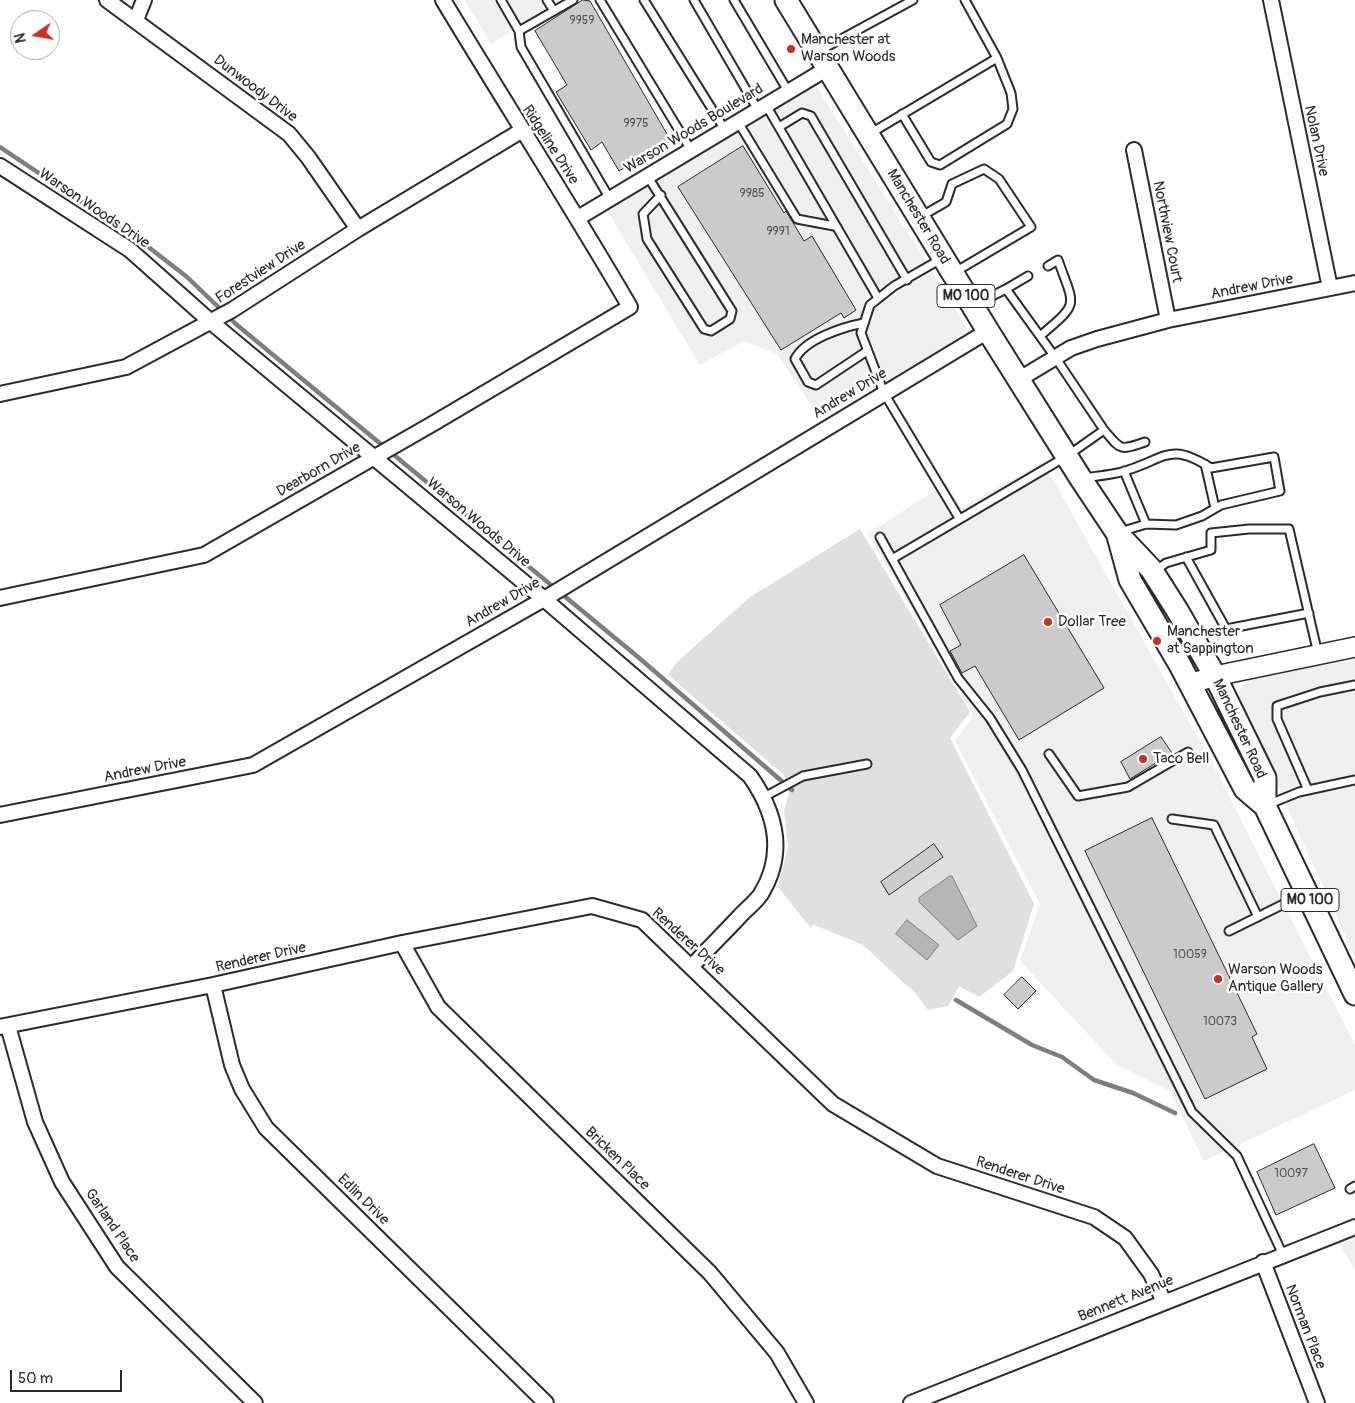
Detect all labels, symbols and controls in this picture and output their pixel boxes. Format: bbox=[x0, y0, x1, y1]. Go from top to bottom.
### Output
north arrow bbox=[10, 10, 60, 60]
house number: 9959 bbox=[569, 14, 595, 28]
place label: Manchester at Warson Woods bbox=[801, 31, 895, 66]
text: N bbox=[12, 32, 30, 44]
marker: Manchester at Warson Woods bbox=[785, 43, 797, 55]
street label: Dunwoody Drive bbox=[209, 52, 301, 126]
street label: Warson Woods Boulevard bbox=[621, 80, 767, 178]
street label: Ridgeline Drive bbox=[518, 102, 582, 188]
street label: Nolan Drive bbox=[1300, 104, 1332, 178]
house number: 9975 bbox=[623, 117, 649, 131]
street label: Warson Woods Drive bbox=[35, 165, 153, 253]
street label: Manchester Road bbox=[883, 166, 953, 268]
street label: Northview Court bbox=[1148, 180, 1186, 284]
house number: 9985 bbox=[740, 187, 764, 201]
house number: 9991 bbox=[766, 225, 790, 239]
street label: Forestview Drive bbox=[213, 236, 309, 308]
street label: Andrew Drive bbox=[1209, 270, 1295, 304]
road number: MO 100 bbox=[937, 284, 995, 308]
street label: Andrew Drive bbox=[810, 365, 890, 423]
street label: Dearborn Drive bbox=[274, 439, 364, 501]
street label: Warson Woods Drive bbox=[423, 474, 533, 572]
street label: Andrew Drive bbox=[462, 574, 544, 632]
place label: Dollar Tree bbox=[1058, 613, 1126, 631]
marker: Dollar Tree bbox=[1042, 616, 1054, 628]
place label: Manchester at Sappington bbox=[1167, 623, 1254, 658]
marker: Manchester at Sappington bbox=[1151, 635, 1163, 647]
street label: Manchester Road bbox=[1208, 676, 1270, 782]
place label: Taco Bell bbox=[1153, 750, 1209, 768]
street label: Andrew Drive bbox=[102, 753, 188, 787]
marker: Taco Bell bbox=[1137, 753, 1149, 765]
road number: MO 100 bbox=[1281, 888, 1339, 912]
street label: Renderer Drive bbox=[648, 904, 728, 980]
street label: Renderer Drive bbox=[214, 939, 308, 977]
house number: 10059 bbox=[1173, 948, 1207, 962]
place label: Warson Woods Antique Gallery bbox=[1228, 961, 1323, 996]
marker: Warson Woods Antique Gallery bbox=[1212, 973, 1224, 985]
house number: 10073 bbox=[1203, 1015, 1237, 1029]
street label: Bricken Place bbox=[581, 1124, 653, 1194]
street label: Renderer Drive bbox=[973, 1153, 1067, 1199]
house number: 10097 bbox=[1274, 1167, 1308, 1181]
street label: Edlin Drive bbox=[333, 1171, 393, 1229]
street label: Garland Place bbox=[81, 1186, 143, 1266]
street label: Bennett Avenue bbox=[1076, 1272, 1176, 1326]
street label: Norman Place bbox=[1281, 1282, 1329, 1372]
scale bar bbox=[12, 1360, 125, 1392]
text: 50 m bbox=[18, 1369, 53, 1388]

